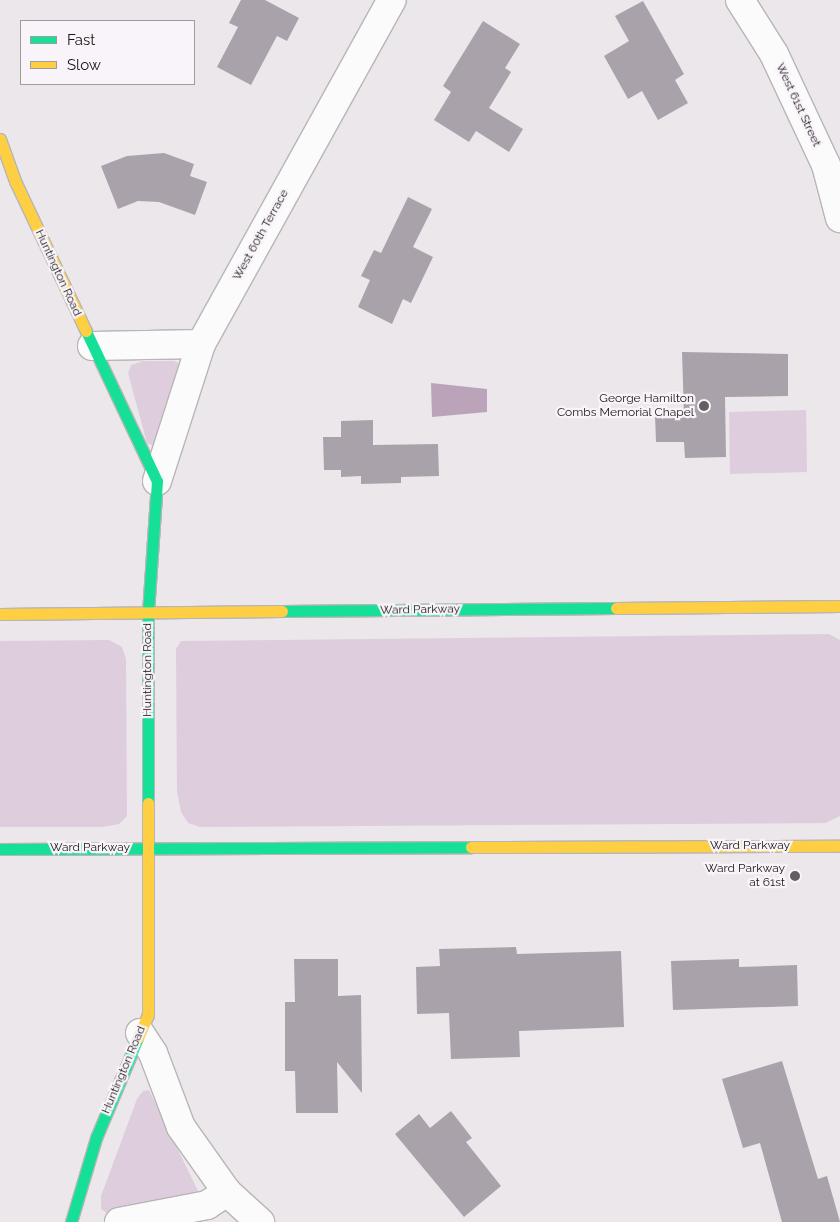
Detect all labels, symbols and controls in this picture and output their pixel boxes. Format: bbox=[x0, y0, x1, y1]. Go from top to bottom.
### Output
legend bbox=[20, 20, 195, 85]
text: Fast bbox=[67, 31, 95, 49]
text: Slow bbox=[67, 56, 101, 74]
street label: West 61st Street bbox=[772, 61, 824, 149]
street label: West 60th Terrace bbox=[230, 187, 292, 283]
street label: Huntington Road bbox=[32, 227, 84, 319]
place label: George Hamilton Combs Memorial Chapel bbox=[557, 392, 694, 420]
marker: George Hamilton Combs Memorial Chapel bbox=[698, 400, 710, 412]
street label: Ward Parkway bbox=[380, 602, 460, 618]
street label: Huntington Road bbox=[141, 623, 155, 717]
street label: Ward Parkway bbox=[710, 839, 790, 853]
street label: Ward Parkway bbox=[50, 841, 130, 855]
place label: Ward Parkway at 61st bbox=[705, 862, 785, 890]
marker: Ward Parkway at 61st bbox=[789, 870, 801, 882]
street label: Huntington Road bbox=[99, 1024, 149, 1116]

